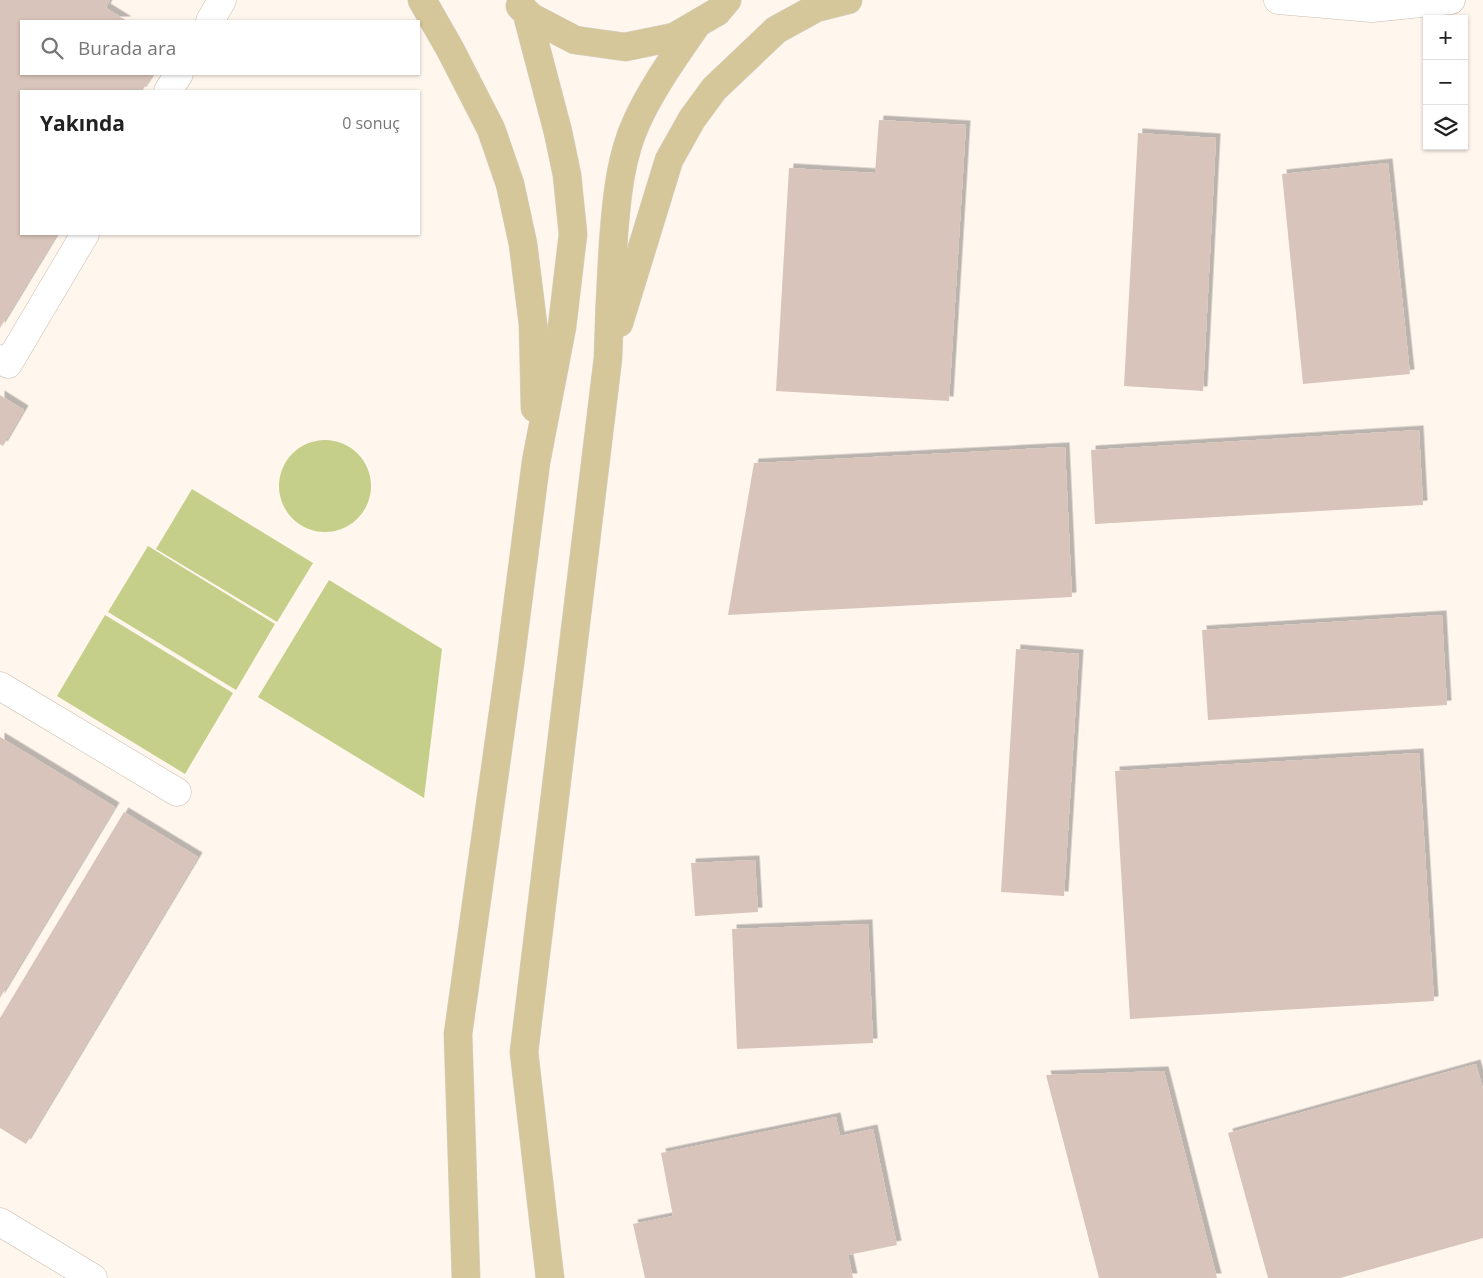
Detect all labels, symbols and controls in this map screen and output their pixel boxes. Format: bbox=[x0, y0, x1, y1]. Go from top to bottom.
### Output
map controls bbox=[1423, 15, 1468, 150]
button: + bbox=[1423, 15, 1468, 60]
search box bbox=[20, 20, 420, 75]
icon: search bbox=[38, 34, 66, 62]
text: Burada ara bbox=[78, 35, 176, 61]
button: − bbox=[1423, 60, 1468, 105]
button: layers bbox=[1423, 105, 1468, 150]
text: Yakında bbox=[40, 109, 125, 137]
text: 0 sonuç bbox=[342, 112, 400, 134]

